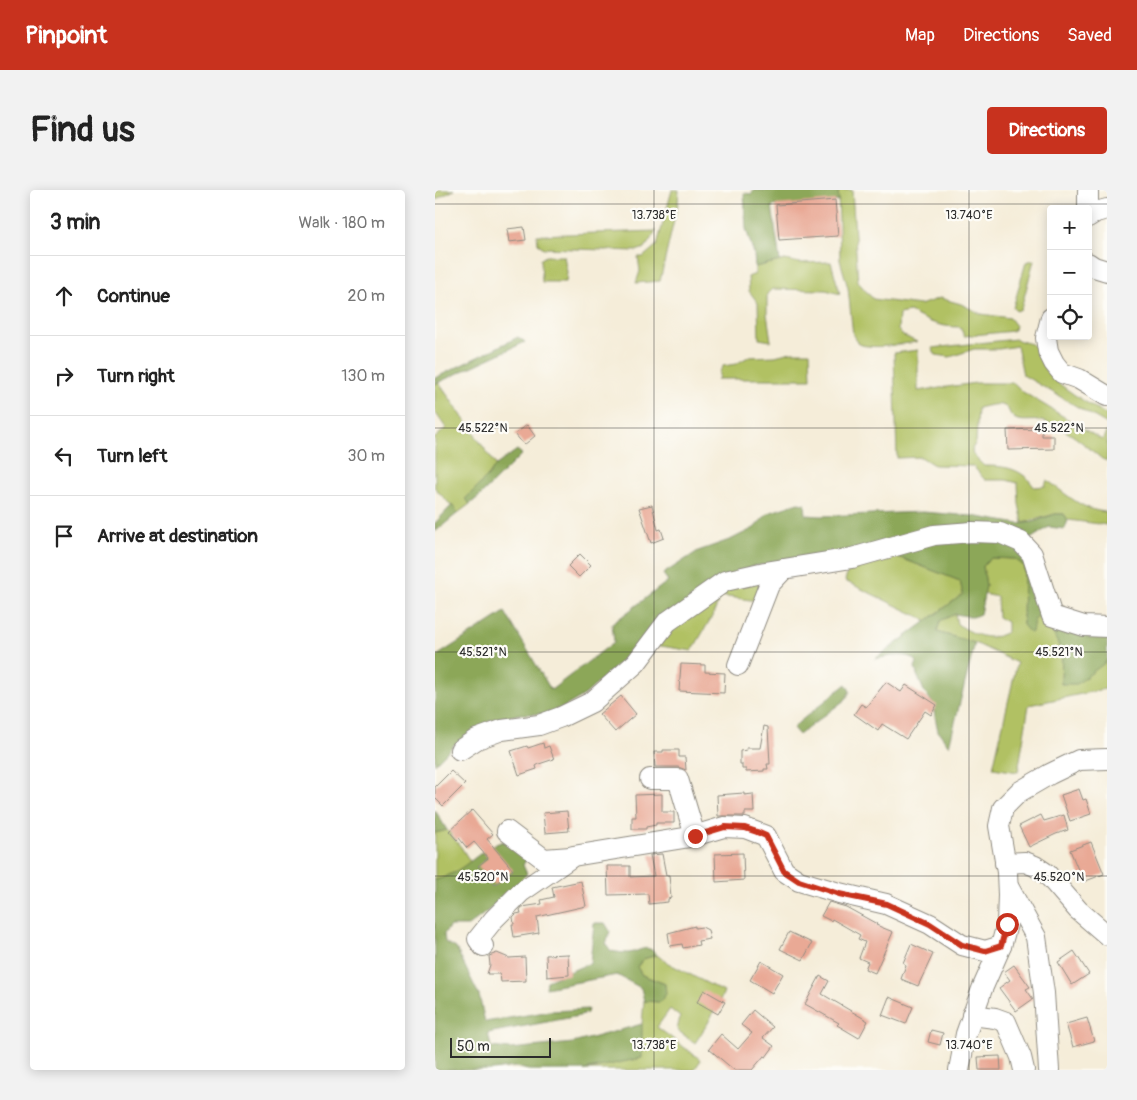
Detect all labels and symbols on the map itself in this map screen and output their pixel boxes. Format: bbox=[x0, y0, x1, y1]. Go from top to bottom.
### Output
text: 13.738°E bbox=[632, 208, 676, 223]
text: 13.740°E bbox=[945, 208, 993, 223]
text: 45.522°N bbox=[458, 421, 508, 436]
text: 45.522°N bbox=[1034, 421, 1084, 436]
text: 45.521°N bbox=[459, 645, 507, 660]
text: 45.521°N bbox=[1035, 645, 1083, 660]
route end bbox=[684, 825, 707, 848]
text: 45.520°N bbox=[458, 870, 508, 885]
text: 45.520°N bbox=[1034, 870, 1084, 885]
route start bbox=[996, 913, 1019, 936]
scale bar bbox=[450, 1035, 551, 1058]
text: 13.738°E bbox=[632, 1038, 676, 1053]
text: 13.740°E bbox=[945, 1038, 993, 1053]

